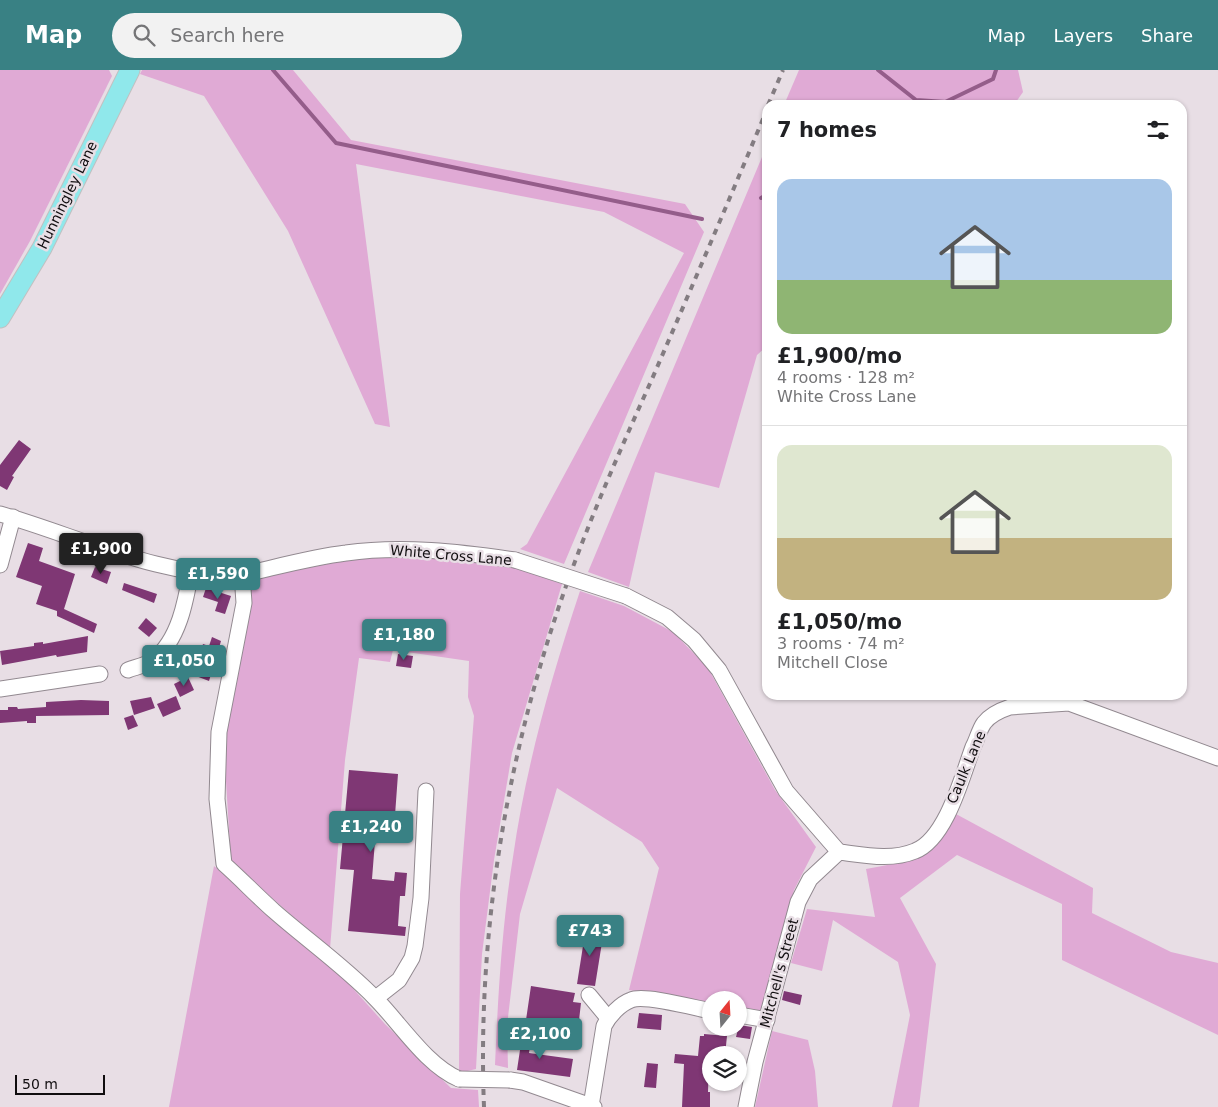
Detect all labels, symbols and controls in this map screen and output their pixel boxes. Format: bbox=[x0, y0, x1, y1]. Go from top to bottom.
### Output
search box bbox=[112, 13, 462, 58]
text: Map bbox=[25, 21, 82, 49]
icon: search bbox=[130, 21, 158, 49]
text: Search here bbox=[170, 24, 284, 46]
text: Map bbox=[987, 25, 1025, 46]
text: Layers bbox=[1053, 25, 1113, 46]
text: Share bbox=[1141, 25, 1193, 46]
icon: filters bbox=[1144, 116, 1172, 144]
text: 7 homes bbox=[777, 118, 877, 142]
street label: Hunningley Lane bbox=[34, 139, 100, 251]
icon: home bbox=[930, 212, 1020, 302]
text: £1,900/mo bbox=[777, 344, 902, 368]
text: 4 rooms · 128 m² bbox=[777, 368, 915, 387]
text: White Cross Lane bbox=[777, 387, 916, 406]
icon: home bbox=[930, 477, 1020, 567]
pin: £1,900 bbox=[60, 532, 142, 575]
text: £1,900 bbox=[70, 539, 132, 558]
street label: White Cross Lane bbox=[390, 542, 512, 568]
pin: £1,590 bbox=[177, 558, 259, 600]
text: £1,590 bbox=[187, 564, 249, 583]
text: £1,050/mo bbox=[777, 610, 902, 634]
pin: £1,180 bbox=[363, 618, 445, 661]
text: £1,180 bbox=[373, 625, 435, 644]
text: 3 rooms · 74 m² bbox=[777, 634, 905, 653]
pin: £1,050 bbox=[143, 644, 225, 687]
text: £1,050 bbox=[153, 651, 215, 670]
text: Mitchell Close bbox=[777, 653, 888, 672]
street label: Caulk Lane bbox=[943, 728, 989, 806]
pin: £1,240 bbox=[330, 810, 412, 853]
text: £1,240 bbox=[340, 817, 402, 836]
pin: £743 bbox=[560, 914, 620, 957]
street label: Mitchell's Street bbox=[757, 916, 801, 1029]
text: £743 bbox=[568, 921, 612, 940]
north arrow bbox=[702, 991, 748, 1036]
map controls bbox=[702, 991, 747, 1091]
pin: £2,100 bbox=[499, 1018, 581, 1060]
text: £2,100 bbox=[509, 1024, 571, 1043]
button: layers bbox=[702, 1046, 747, 1091]
scale bar bbox=[15, 1072, 105, 1095]
text: 50 m bbox=[22, 1076, 58, 1092]

